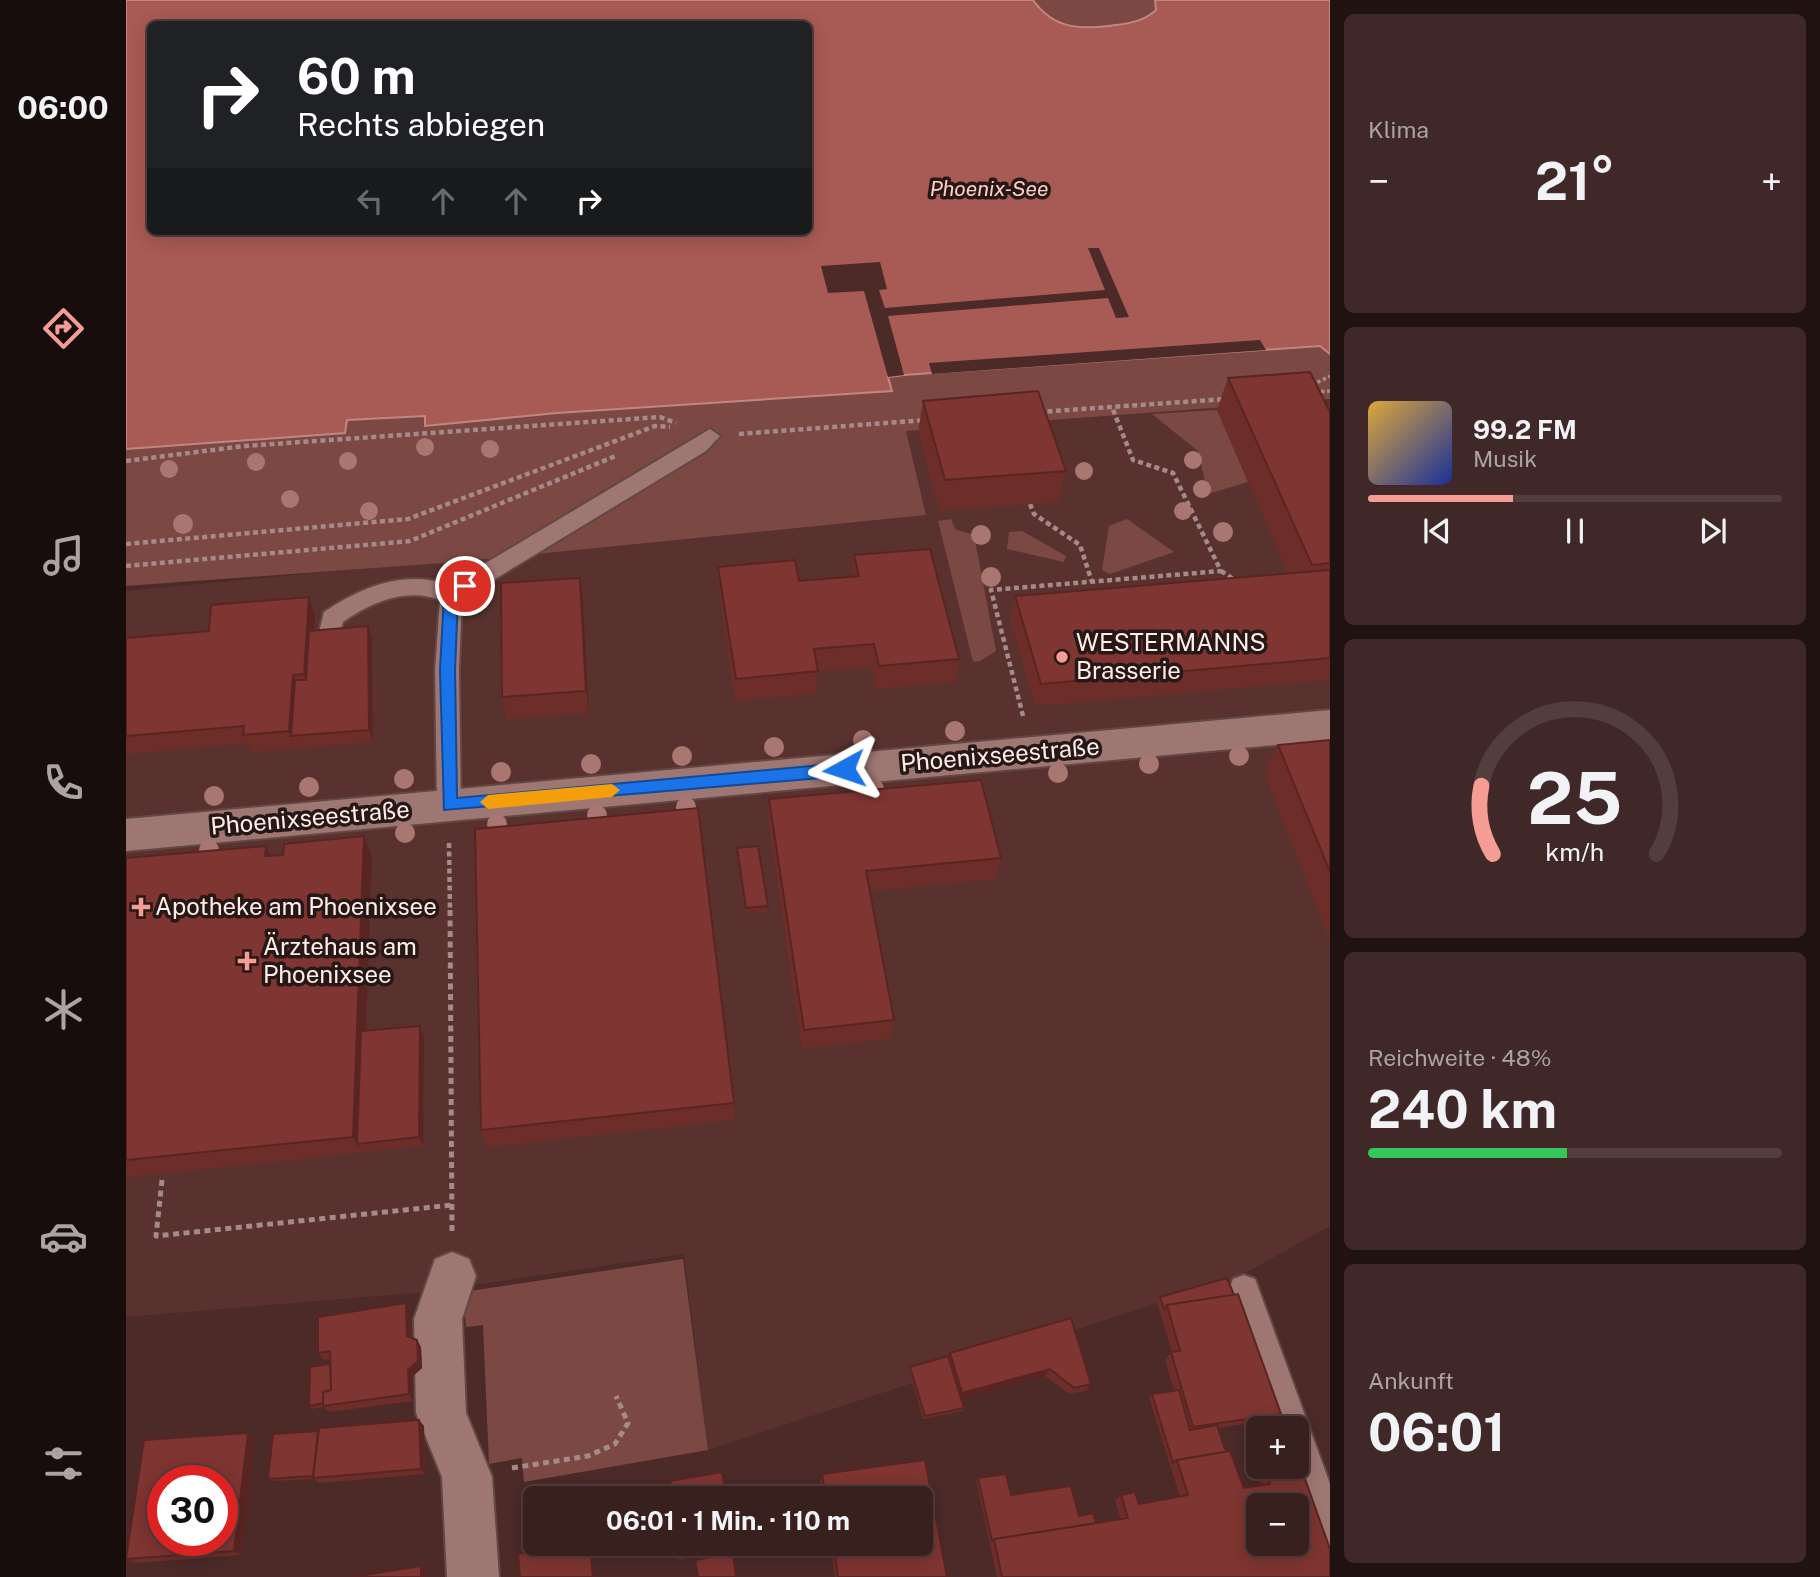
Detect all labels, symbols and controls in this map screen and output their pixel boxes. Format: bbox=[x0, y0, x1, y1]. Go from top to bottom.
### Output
text: 60 m bbox=[297, 47, 416, 105]
icon: right bbox=[182, 49, 273, 140]
text: 06:00 bbox=[17, 89, 109, 126]
text: Rechts abbiegen bbox=[297, 106, 545, 143]
text: Klima bbox=[1368, 116, 1429, 143]
text: 21° bbox=[1535, 151, 1615, 212]
text: − bbox=[1368, 159, 1389, 204]
text: + bbox=[1761, 159, 1782, 204]
water label: Phoenix-See bbox=[930, 176, 1048, 201]
icon: left bbox=[351, 182, 389, 220]
icon: ahead bbox=[424, 182, 462, 220]
icon: ahead bbox=[497, 182, 535, 220]
icon: right bbox=[570, 182, 608, 220]
icon: directions bbox=[39, 304, 88, 353]
text: 99.2 FM bbox=[1473, 414, 1577, 445]
text: Musik bbox=[1473, 445, 1537, 472]
icon: previous bbox=[1418, 512, 1456, 550]
icon: pause bbox=[1556, 512, 1594, 550]
icon: next bbox=[1694, 512, 1732, 550]
icon: music bbox=[39, 531, 88, 580]
pin bbox=[435, 556, 495, 616]
icon: arrive bbox=[446, 567, 484, 605]
place label: WESTERMANNS Brasserie bbox=[1076, 628, 1266, 684]
marker: WESTERMANNS Brasserie bbox=[1054, 649, 1070, 665]
street label: Phoenixseestraße bbox=[899, 731, 1101, 777]
position arrow bbox=[807, 732, 881, 806]
text: 25 bbox=[1527, 756, 1623, 841]
icon: phone bbox=[39, 758, 88, 807]
street label: Phoenixseestraße bbox=[209, 794, 411, 840]
text: km/h bbox=[1546, 837, 1604, 867]
place label: Apotheke am Phoenixsee bbox=[155, 892, 437, 920]
marker: Apotheke am Phoenixsee bbox=[133, 899, 149, 915]
place label: Ärztehaus am Phoenixsee bbox=[263, 932, 417, 988]
marker: Ärztehaus am Phoenixsee bbox=[237, 951, 257, 971]
icon: climate bbox=[39, 985, 88, 1034]
text: Reichweite · 48% bbox=[1368, 1044, 1552, 1071]
text: 240 km bbox=[1368, 1079, 1557, 1140]
icon: car bbox=[39, 1212, 88, 1261]
text: Ankunft bbox=[1368, 1367, 1454, 1394]
text: 06:01 bbox=[1368, 1402, 1505, 1463]
map controls bbox=[1246, 1416, 1309, 1556]
button: + bbox=[1246, 1416, 1309, 1479]
icon: filters bbox=[39, 1439, 88, 1488]
speed limit sign: 30 bbox=[147, 1465, 238, 1556]
button: − bbox=[1246, 1493, 1309, 1556]
text: 06:01 · 1 Min. · 110 m bbox=[606, 1505, 850, 1536]

